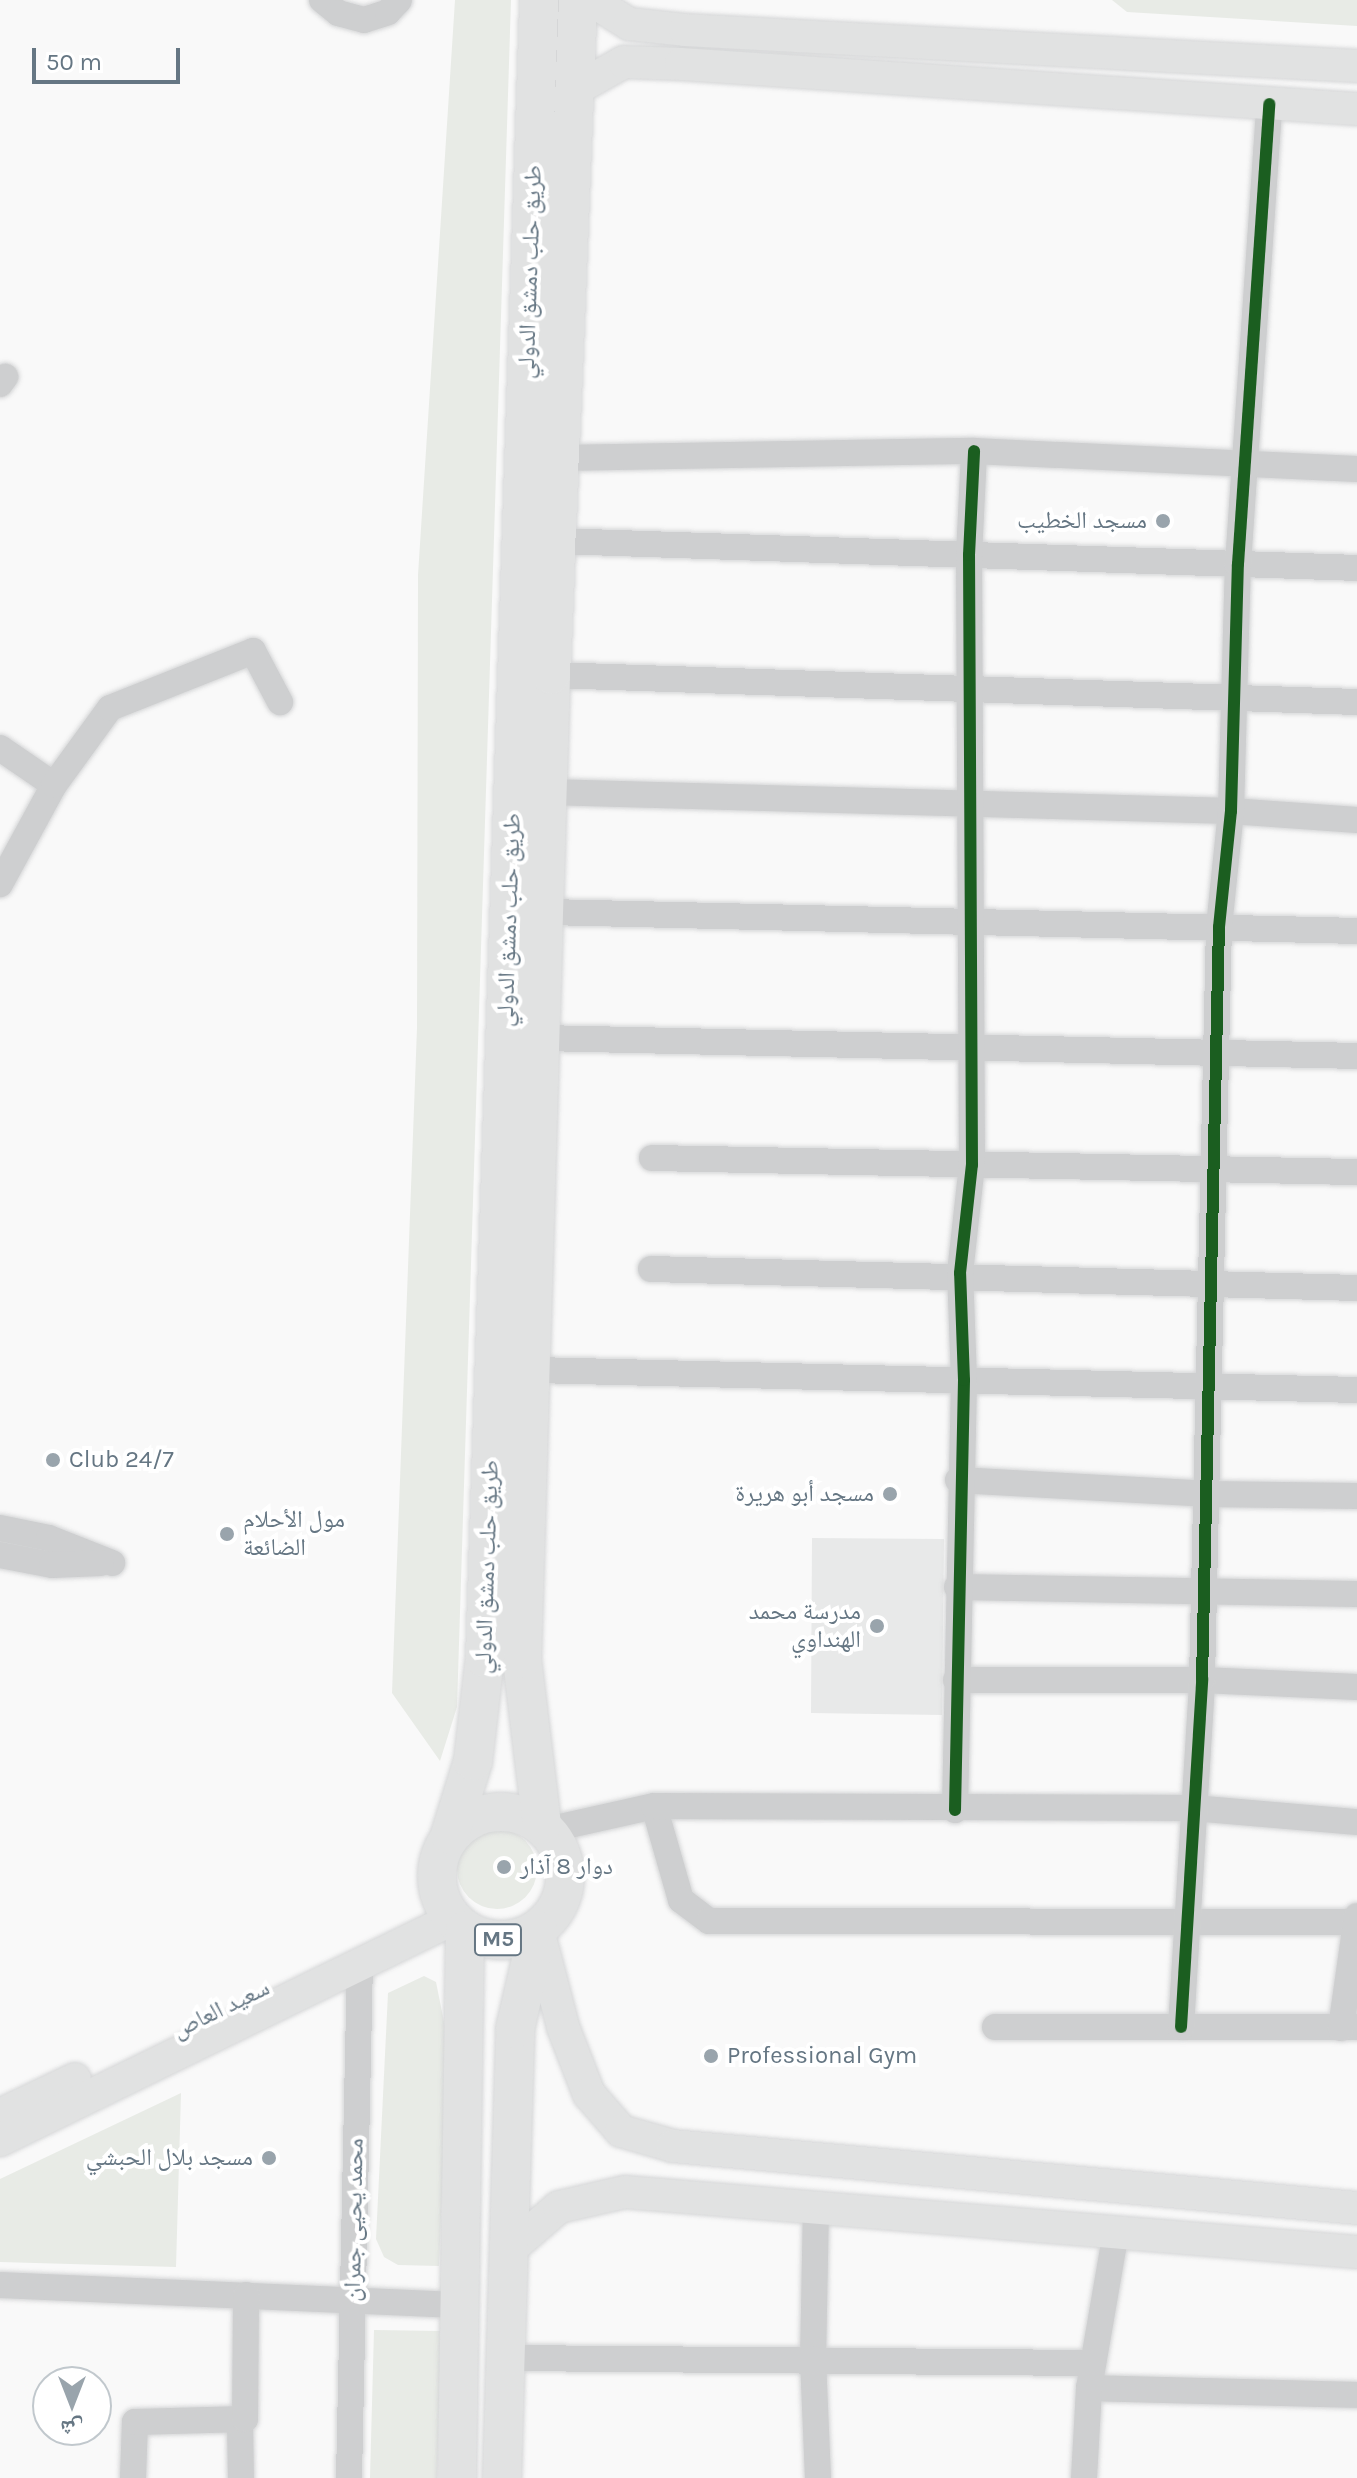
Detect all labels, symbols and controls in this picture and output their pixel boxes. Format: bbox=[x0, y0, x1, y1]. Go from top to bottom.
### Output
scale bar bbox=[36, 32, 184, 82]
text: 50 m bbox=[46, 48, 102, 76]
street label: طريق حلب دمشق الدولي bbox=[512, 164, 548, 380]
place label: مسجد الخطيب bbox=[1017, 507, 1147, 535]
marker: مسجد الخطيب bbox=[1154, 512, 1172, 530]
street label: طريق حلب دمشق الدولي bbox=[491, 812, 527, 1028]
place label: Club 24/7 bbox=[69, 1446, 174, 1474]
marker: Club 24/7 bbox=[44, 1451, 62, 1469]
street label: طريق حلب دمشق الدولي bbox=[469, 1459, 505, 1675]
place label: مسجد أبو هريرة bbox=[735, 1480, 874, 1508]
marker: مسجد أبو هريرة bbox=[881, 1485, 899, 1503]
place label: مول الأحلام الضائعة bbox=[243, 1506, 345, 1562]
marker: مول الأحلام الضائعة bbox=[218, 1525, 236, 1543]
place label: مدرسة محمد الهنداوي bbox=[749, 1598, 861, 1654]
marker: مدرسة محمد الهنداوي bbox=[868, 1617, 886, 1635]
place label: دوار 8 آذار bbox=[520, 1853, 613, 1881]
marker: دوار 8 آذار bbox=[495, 1858, 513, 1876]
road number: M5 bbox=[472, 1922, 524, 1958]
street label: سعيد العاص bbox=[168, 1973, 274, 2045]
place label: Professional Gym bbox=[727, 2042, 917, 2070]
marker: Professional Gym bbox=[702, 2047, 720, 2065]
street label: محمد يحيى جمران bbox=[338, 2138, 370, 2302]
place label: مسجد بلال الحبشي bbox=[86, 2144, 253, 2172]
marker: مسجد بلال الحبشي bbox=[260, 2149, 278, 2167]
north arrow bbox=[32, 2366, 112, 2446]
text: ش bbox=[60, 2415, 84, 2441]

